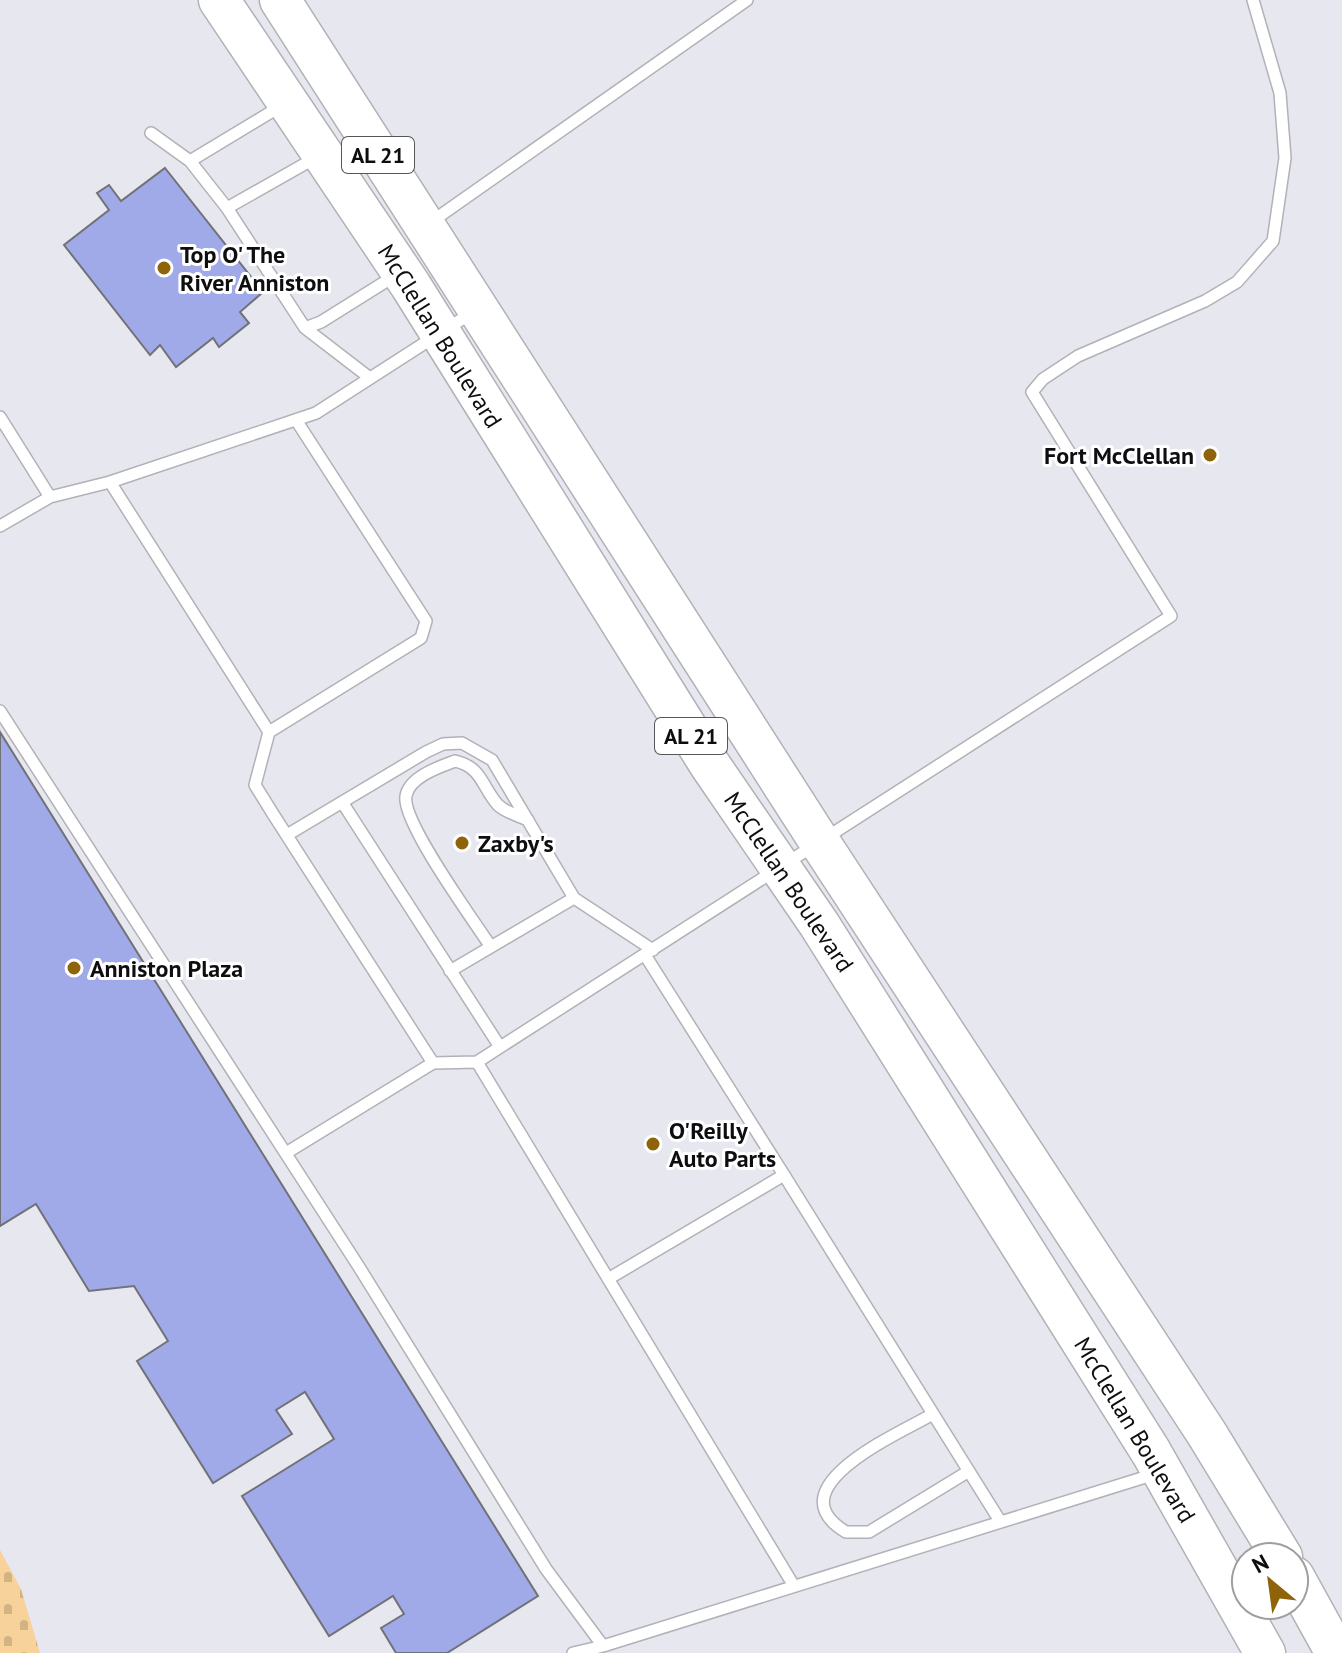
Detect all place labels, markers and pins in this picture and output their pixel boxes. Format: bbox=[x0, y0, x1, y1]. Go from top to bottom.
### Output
place label: Top O' The River Anniston bbox=[180, 239, 329, 298]
marker: Top O' The River Anniston bbox=[155, 259, 173, 277]
place label: Fort McClellan bbox=[1044, 440, 1194, 471]
marker: Fort McClellan bbox=[1201, 446, 1219, 464]
place label: Zaxby's bbox=[478, 828, 554, 859]
marker: Zaxby's bbox=[453, 834, 471, 852]
place label: Anniston Plaza bbox=[90, 953, 243, 984]
marker: Anniston Plaza bbox=[65, 959, 83, 977]
place label: O'Reilly Auto Parts bbox=[669, 1115, 776, 1174]
marker: O'Reilly Auto Parts bbox=[644, 1135, 662, 1153]

